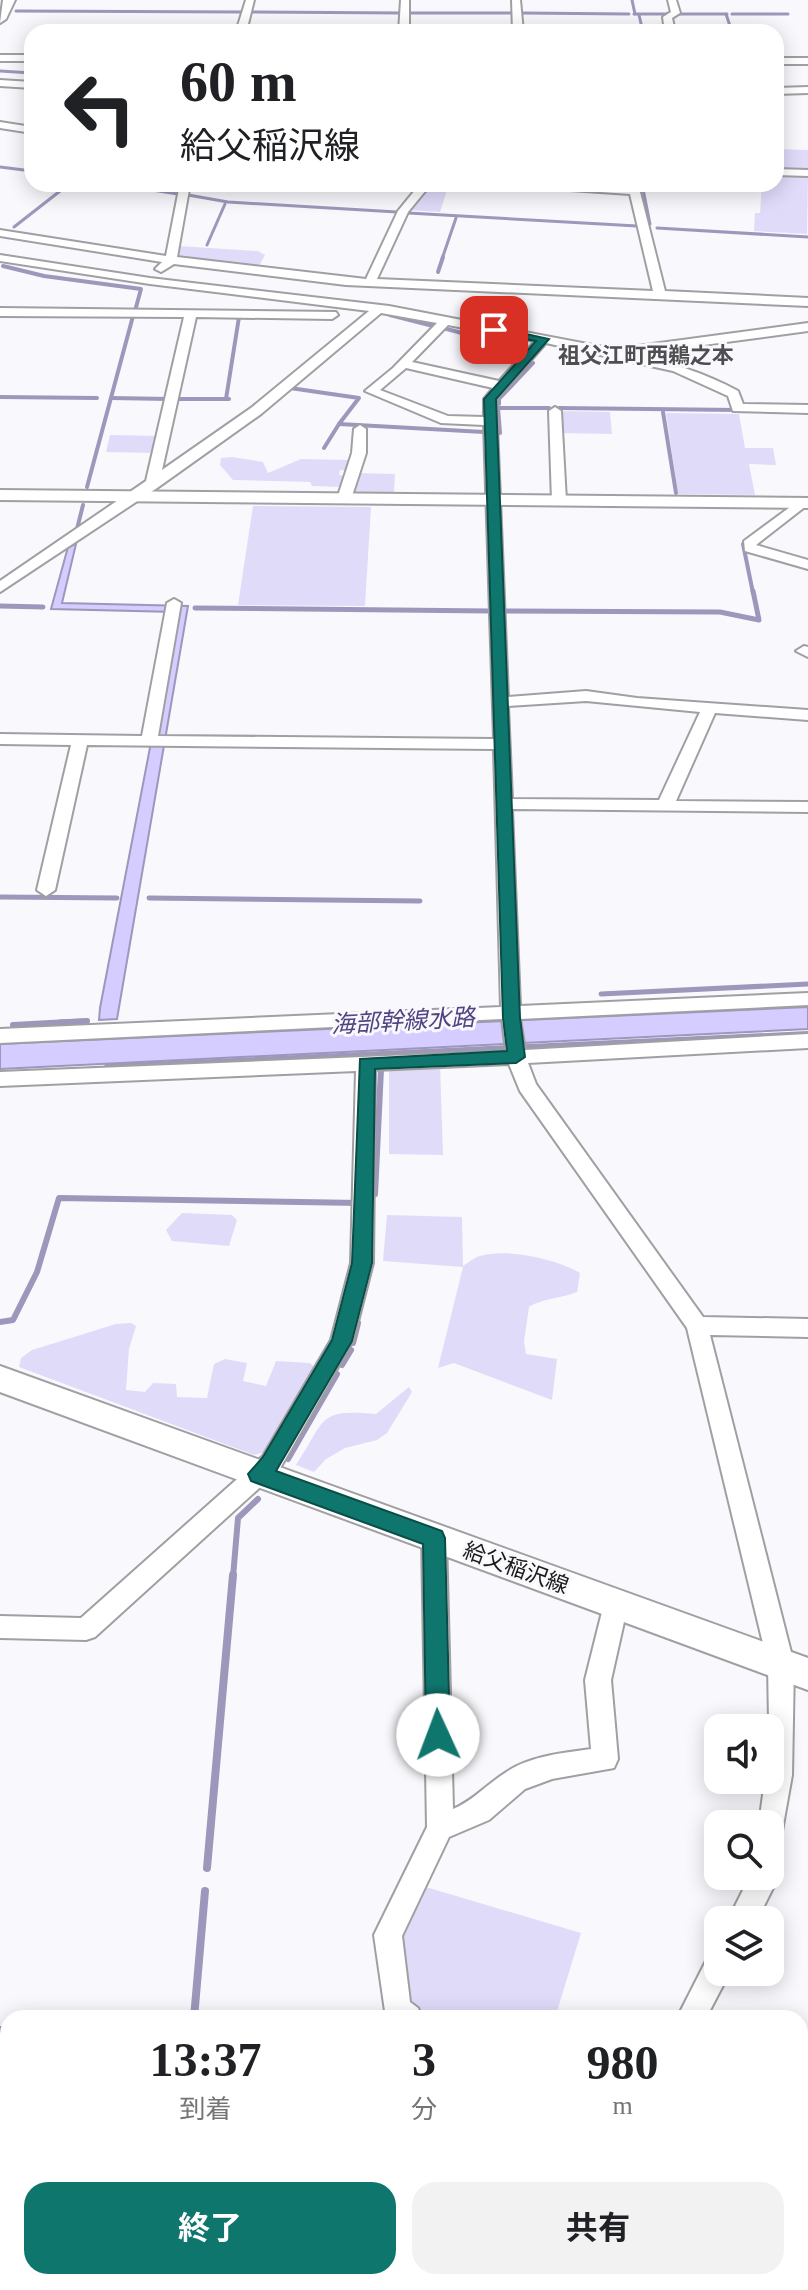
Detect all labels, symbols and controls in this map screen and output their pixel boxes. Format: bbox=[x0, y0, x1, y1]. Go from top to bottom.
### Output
text: 60 m bbox=[180, 51, 297, 113]
icon: left bbox=[48, 56, 152, 160]
text: 給父稲沢線 bbox=[180, 126, 360, 166]
pin bbox=[460, 296, 528, 364]
icon: arrive bbox=[472, 308, 516, 352]
district label: 祖父江町西鵜之本 bbox=[558, 343, 734, 368]
water label: 海部幹線水路 bbox=[330, 1004, 478, 1038]
street label: 給父稲沢線 bbox=[460, 1537, 572, 1599]
position arrow bbox=[396, 1693, 480, 1777]
map controls bbox=[704, 1714, 784, 1986]
button: sound bbox=[704, 1714, 784, 1794]
button: search bbox=[704, 1810, 784, 1890]
button: layers bbox=[704, 1906, 784, 1986]
text: 13:37 bbox=[150, 2033, 261, 2086]
text: 3 bbox=[412, 2033, 436, 2086]
text: 980 bbox=[587, 2036, 659, 2089]
text: m bbox=[612, 2091, 633, 2120]
text: 到着 bbox=[179, 2095, 232, 2124]
text: 分 bbox=[411, 2095, 437, 2124]
button: 終了 bbox=[24, 2182, 396, 2274]
button: 共有 bbox=[412, 2182, 784, 2274]

